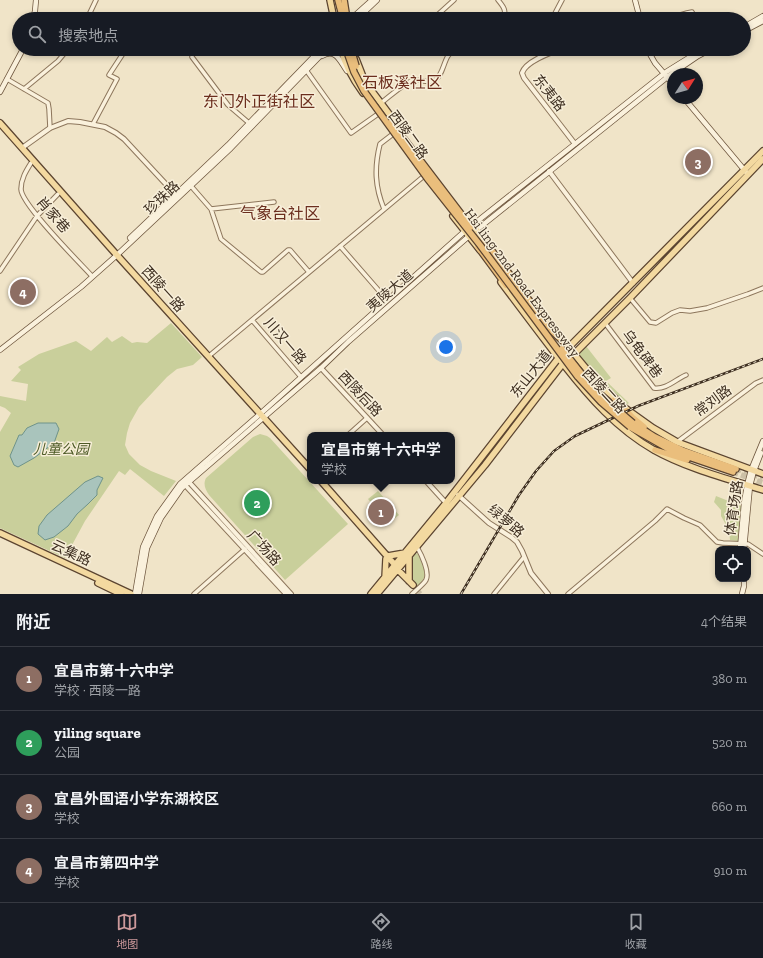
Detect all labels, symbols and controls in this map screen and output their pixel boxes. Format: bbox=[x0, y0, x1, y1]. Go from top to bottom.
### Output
search box bbox=[12, 12, 751, 56]
icon: search bbox=[26, 23, 48, 45]
text: 搜索地点 bbox=[58, 27, 118, 45]
north arrow bbox=[667, 68, 703, 104]
street label: 东夷路 bbox=[529, 71, 569, 115]
district label: 石板溪社区 bbox=[362, 73, 442, 92]
district label: 东门外正街社区 bbox=[203, 92, 315, 111]
street label: 西陵二路 bbox=[385, 107, 431, 163]
pin: 3 bbox=[685, 147, 711, 177]
street label: 珍珠路 bbox=[141, 177, 183, 219]
street label: 肖家巷 bbox=[33, 194, 73, 236]
district label: 气象台社区 bbox=[240, 204, 320, 223]
street label: Hsi ling 2nd Road Expressway bbox=[461, 205, 584, 361]
street label: 西陵一路 bbox=[138, 263, 188, 315]
street label: 夷陵大道 bbox=[363, 266, 417, 316]
pin: 4 bbox=[10, 277, 36, 307]
street label: 川汉一路 bbox=[260, 314, 310, 368]
street label: 乌龟碑巷 bbox=[618, 327, 666, 381]
your location bbox=[436, 337, 456, 357]
street label: 东山大道 bbox=[507, 347, 555, 401]
street label: 西陵二路 bbox=[579, 365, 629, 417]
street label: 西陵后路 bbox=[335, 368, 385, 420]
street label: 常刘路 bbox=[691, 382, 735, 420]
popup bbox=[307, 432, 455, 484]
park label: 儿童公园 bbox=[33, 441, 91, 458]
text: 宜昌市第十六中学 bbox=[321, 441, 441, 459]
text: 学校 bbox=[321, 462, 347, 477]
street label: 体育场路 bbox=[722, 479, 746, 537]
pin: 2 bbox=[244, 488, 270, 518]
pin: 1 bbox=[368, 497, 394, 527]
street label: 绿萝路 bbox=[484, 501, 528, 541]
street label: 广场路 bbox=[244, 527, 284, 569]
street label: 云集路 bbox=[48, 536, 94, 570]
map controls bbox=[715, 546, 751, 582]
button: locate bbox=[715, 546, 751, 582]
text: 附近 bbox=[16, 612, 50, 632]
text: 4个结果 bbox=[701, 614, 747, 629]
text: 宜昌市第十六中学 bbox=[54, 662, 174, 680]
text: 1 bbox=[26, 671, 32, 686]
text: 380 m bbox=[712, 671, 747, 686]
text: 学校 · 西陵一路 bbox=[54, 683, 141, 698]
text: yiling square bbox=[54, 724, 141, 742]
text: 2 bbox=[26, 735, 32, 750]
text: 520 m bbox=[712, 735, 747, 750]
text: 公园 bbox=[54, 745, 80, 760]
text: 宜昌外国语小学东湖校区 bbox=[54, 790, 219, 808]
text: 3 bbox=[26, 799, 32, 814]
text: 660 m bbox=[712, 799, 747, 814]
text: 学校 bbox=[54, 811, 80, 826]
text: 宜昌市第四中学 bbox=[54, 854, 159, 872]
text: 4 bbox=[25, 863, 33, 878]
text: 910 m bbox=[713, 863, 747, 878]
text: 学校 bbox=[54, 875, 80, 890]
tab: 地图 bbox=[116, 911, 138, 951]
tab: 路线 bbox=[370, 911, 392, 951]
tab: 收藏 bbox=[625, 911, 647, 951]

